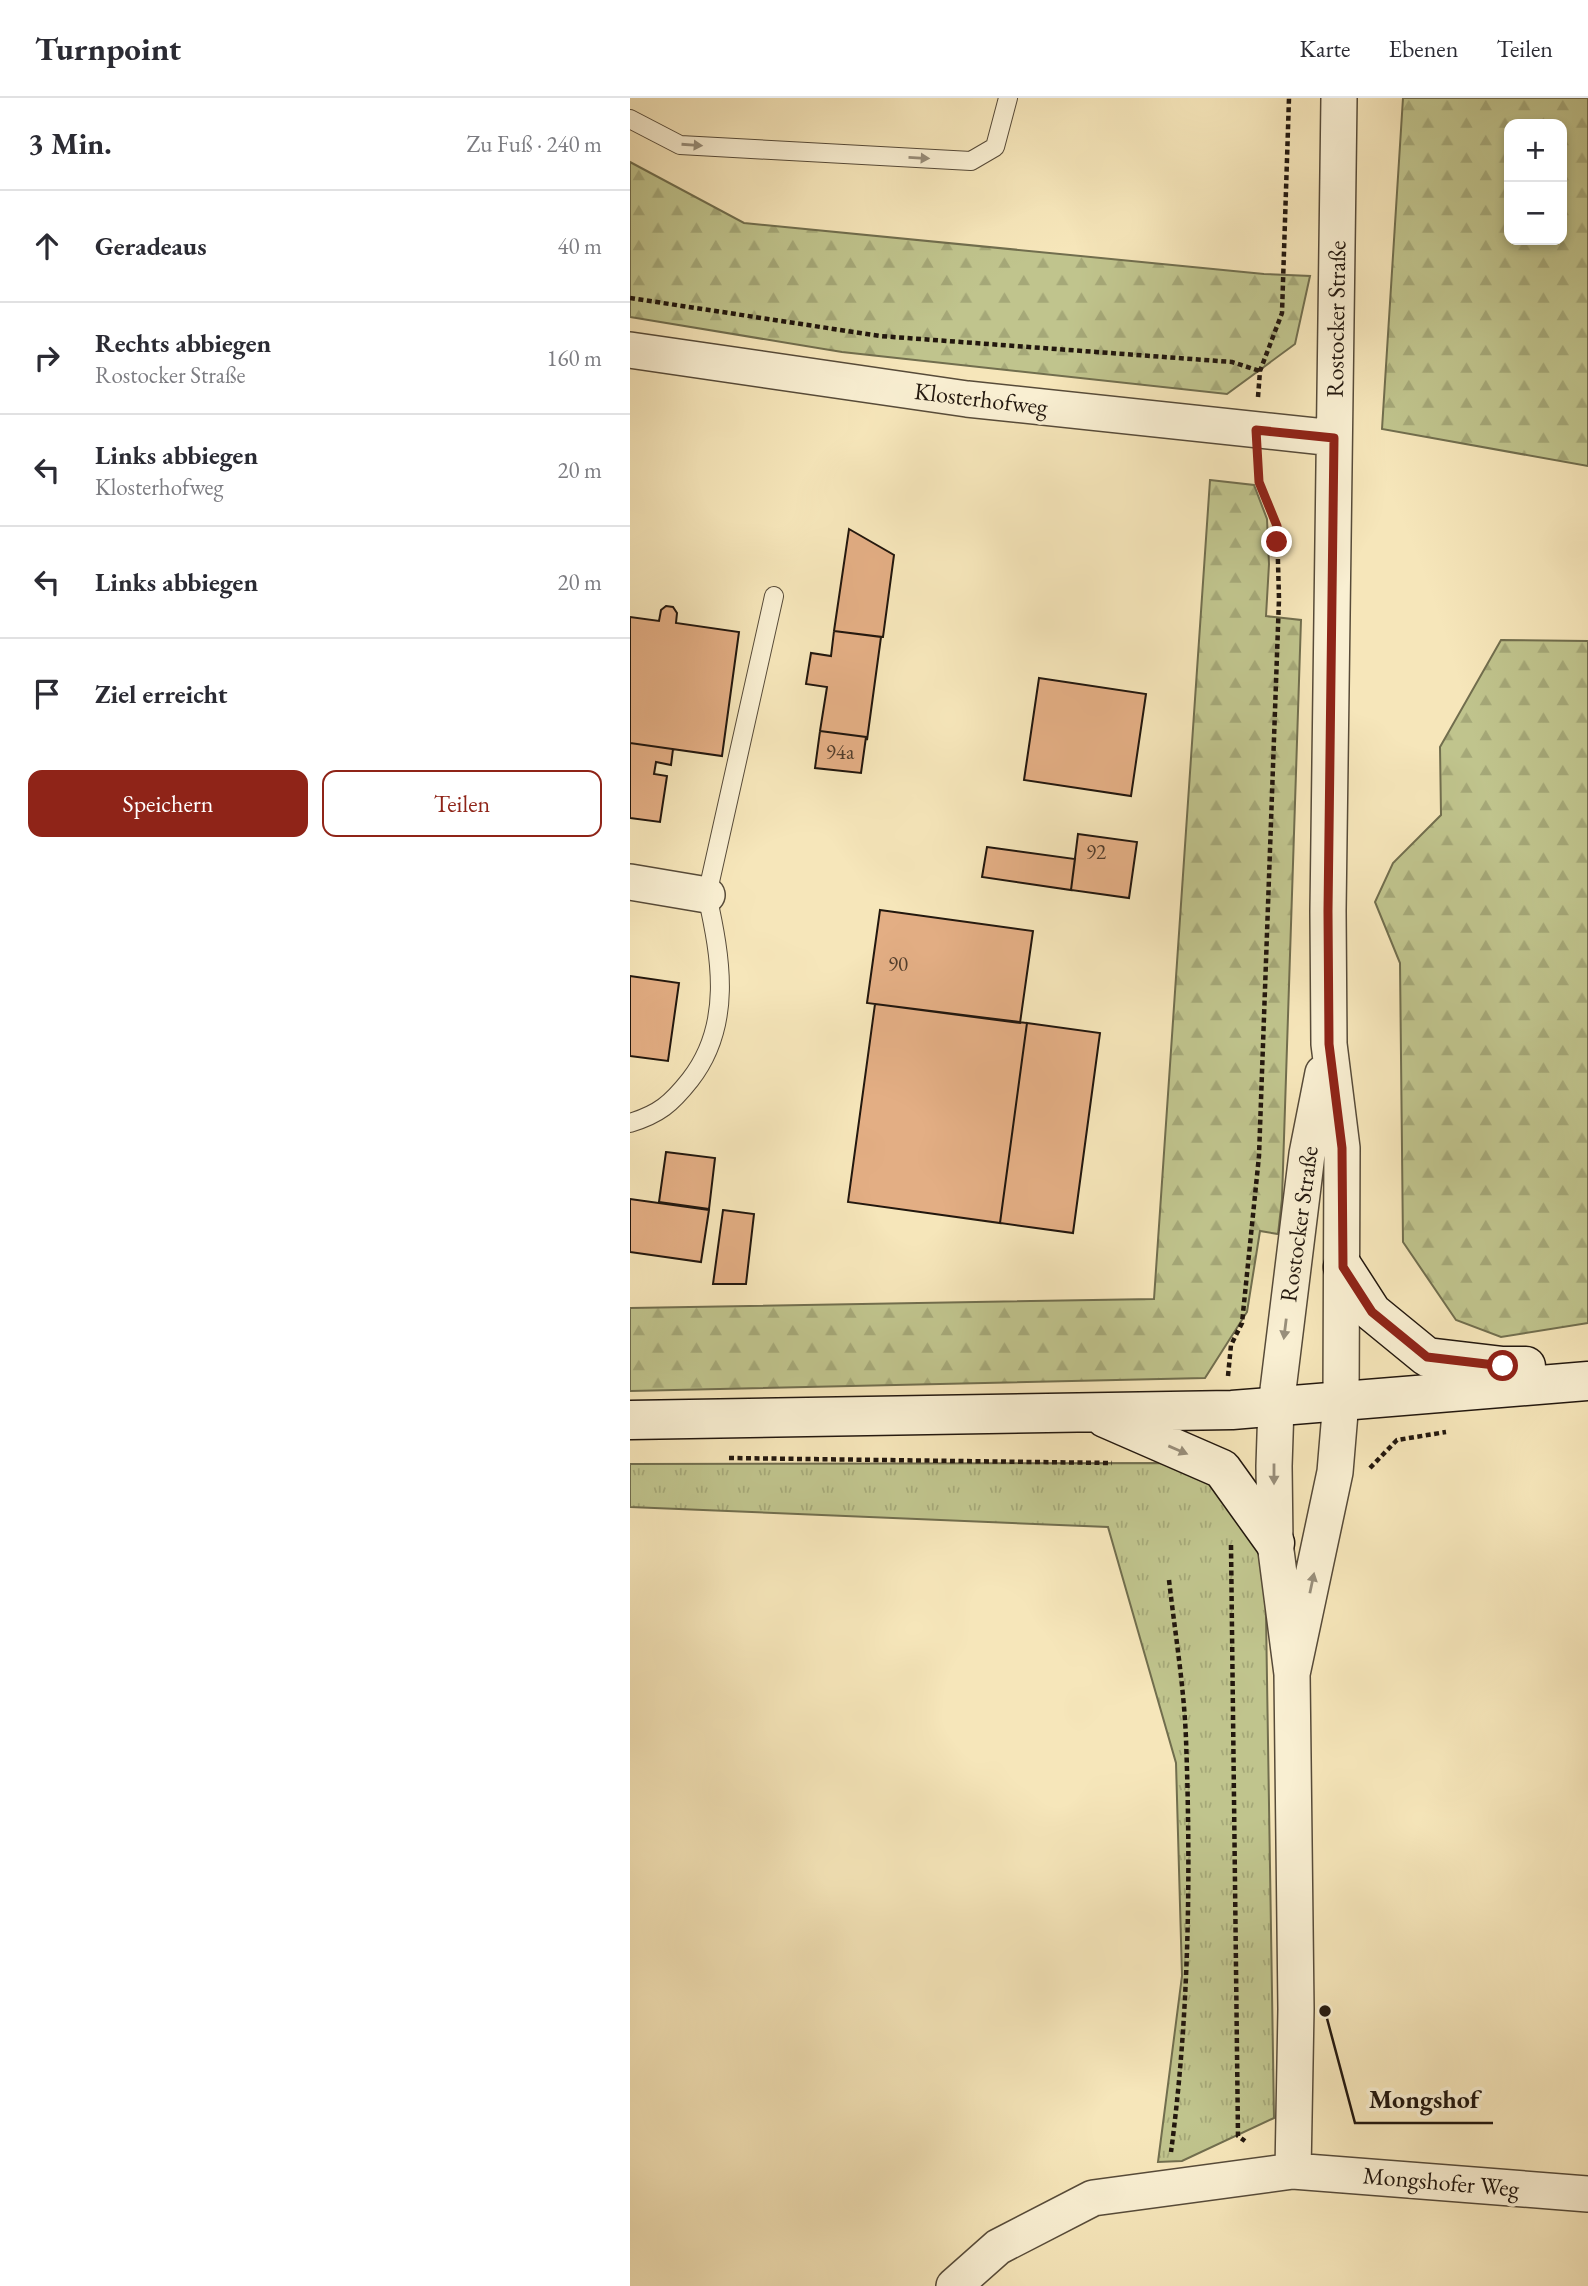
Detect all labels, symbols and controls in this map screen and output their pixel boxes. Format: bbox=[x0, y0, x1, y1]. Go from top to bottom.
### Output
text: Turnpoint bbox=[35, 27, 181, 70]
text: Karte bbox=[1300, 33, 1350, 64]
text: Ebenen bbox=[1388, 33, 1458, 64]
text: Teilen bbox=[1496, 33, 1553, 64]
map controls bbox=[1504, 119, 1567, 245]
button: + bbox=[1504, 119, 1567, 182]
text: 3 Min. bbox=[28, 124, 112, 163]
text: Zu Fuß · 240 m bbox=[467, 129, 602, 159]
one-way arrow bbox=[681, 140, 703, 151]
one-way arrow bbox=[908, 153, 930, 164]
button: − bbox=[1504, 182, 1567, 245]
icon: ahead bbox=[28, 227, 66, 265]
text: Geradeaus bbox=[95, 229, 207, 263]
text: 40 m bbox=[557, 231, 602, 261]
street label: Rostocker Straße bbox=[1319, 240, 1352, 398]
text: Rechts abbiegen bbox=[95, 326, 271, 360]
icon: right bbox=[28, 339, 66, 377]
text: 160 m bbox=[546, 343, 602, 373]
text: Rostocker Straße bbox=[95, 360, 246, 390]
street label: Klosterhofweg bbox=[913, 375, 1050, 422]
text: Links abbiegen bbox=[95, 438, 258, 472]
icon: left bbox=[28, 451, 66, 489]
text: 20 m bbox=[557, 455, 602, 485]
text: Klosterhofweg bbox=[95, 472, 224, 502]
route end bbox=[1261, 526, 1292, 557]
icon: left bbox=[28, 563, 66, 601]
text: Links abbiegen bbox=[95, 565, 258, 599]
text: 20 m bbox=[557, 567, 602, 597]
icon: arrive bbox=[28, 675, 66, 713]
text: Ziel erreicht bbox=[95, 677, 227, 711]
house number: 94a bbox=[826, 738, 855, 765]
button: Speichern bbox=[28, 770, 308, 837]
button: Teilen bbox=[322, 770, 602, 837]
house number: 92 bbox=[1086, 838, 1106, 865]
house number: 90 bbox=[888, 950, 908, 977]
street label: Rostocker Straße bbox=[1272, 1144, 1325, 1304]
one-way arrow bbox=[1280, 1318, 1291, 1340]
route start bbox=[1487, 1350, 1518, 1381]
one-way arrow bbox=[1168, 1445, 1189, 1456]
one-way arrow bbox=[1268, 1464, 1280, 1486]
one-way arrow bbox=[1306, 1572, 1317, 1594]
callout: Mongshof bbox=[1355, 2076, 1493, 2123]
text: Mongshof bbox=[1369, 2082, 1483, 2116]
street label: Mongshofer Weg bbox=[1362, 2159, 1521, 2204]

